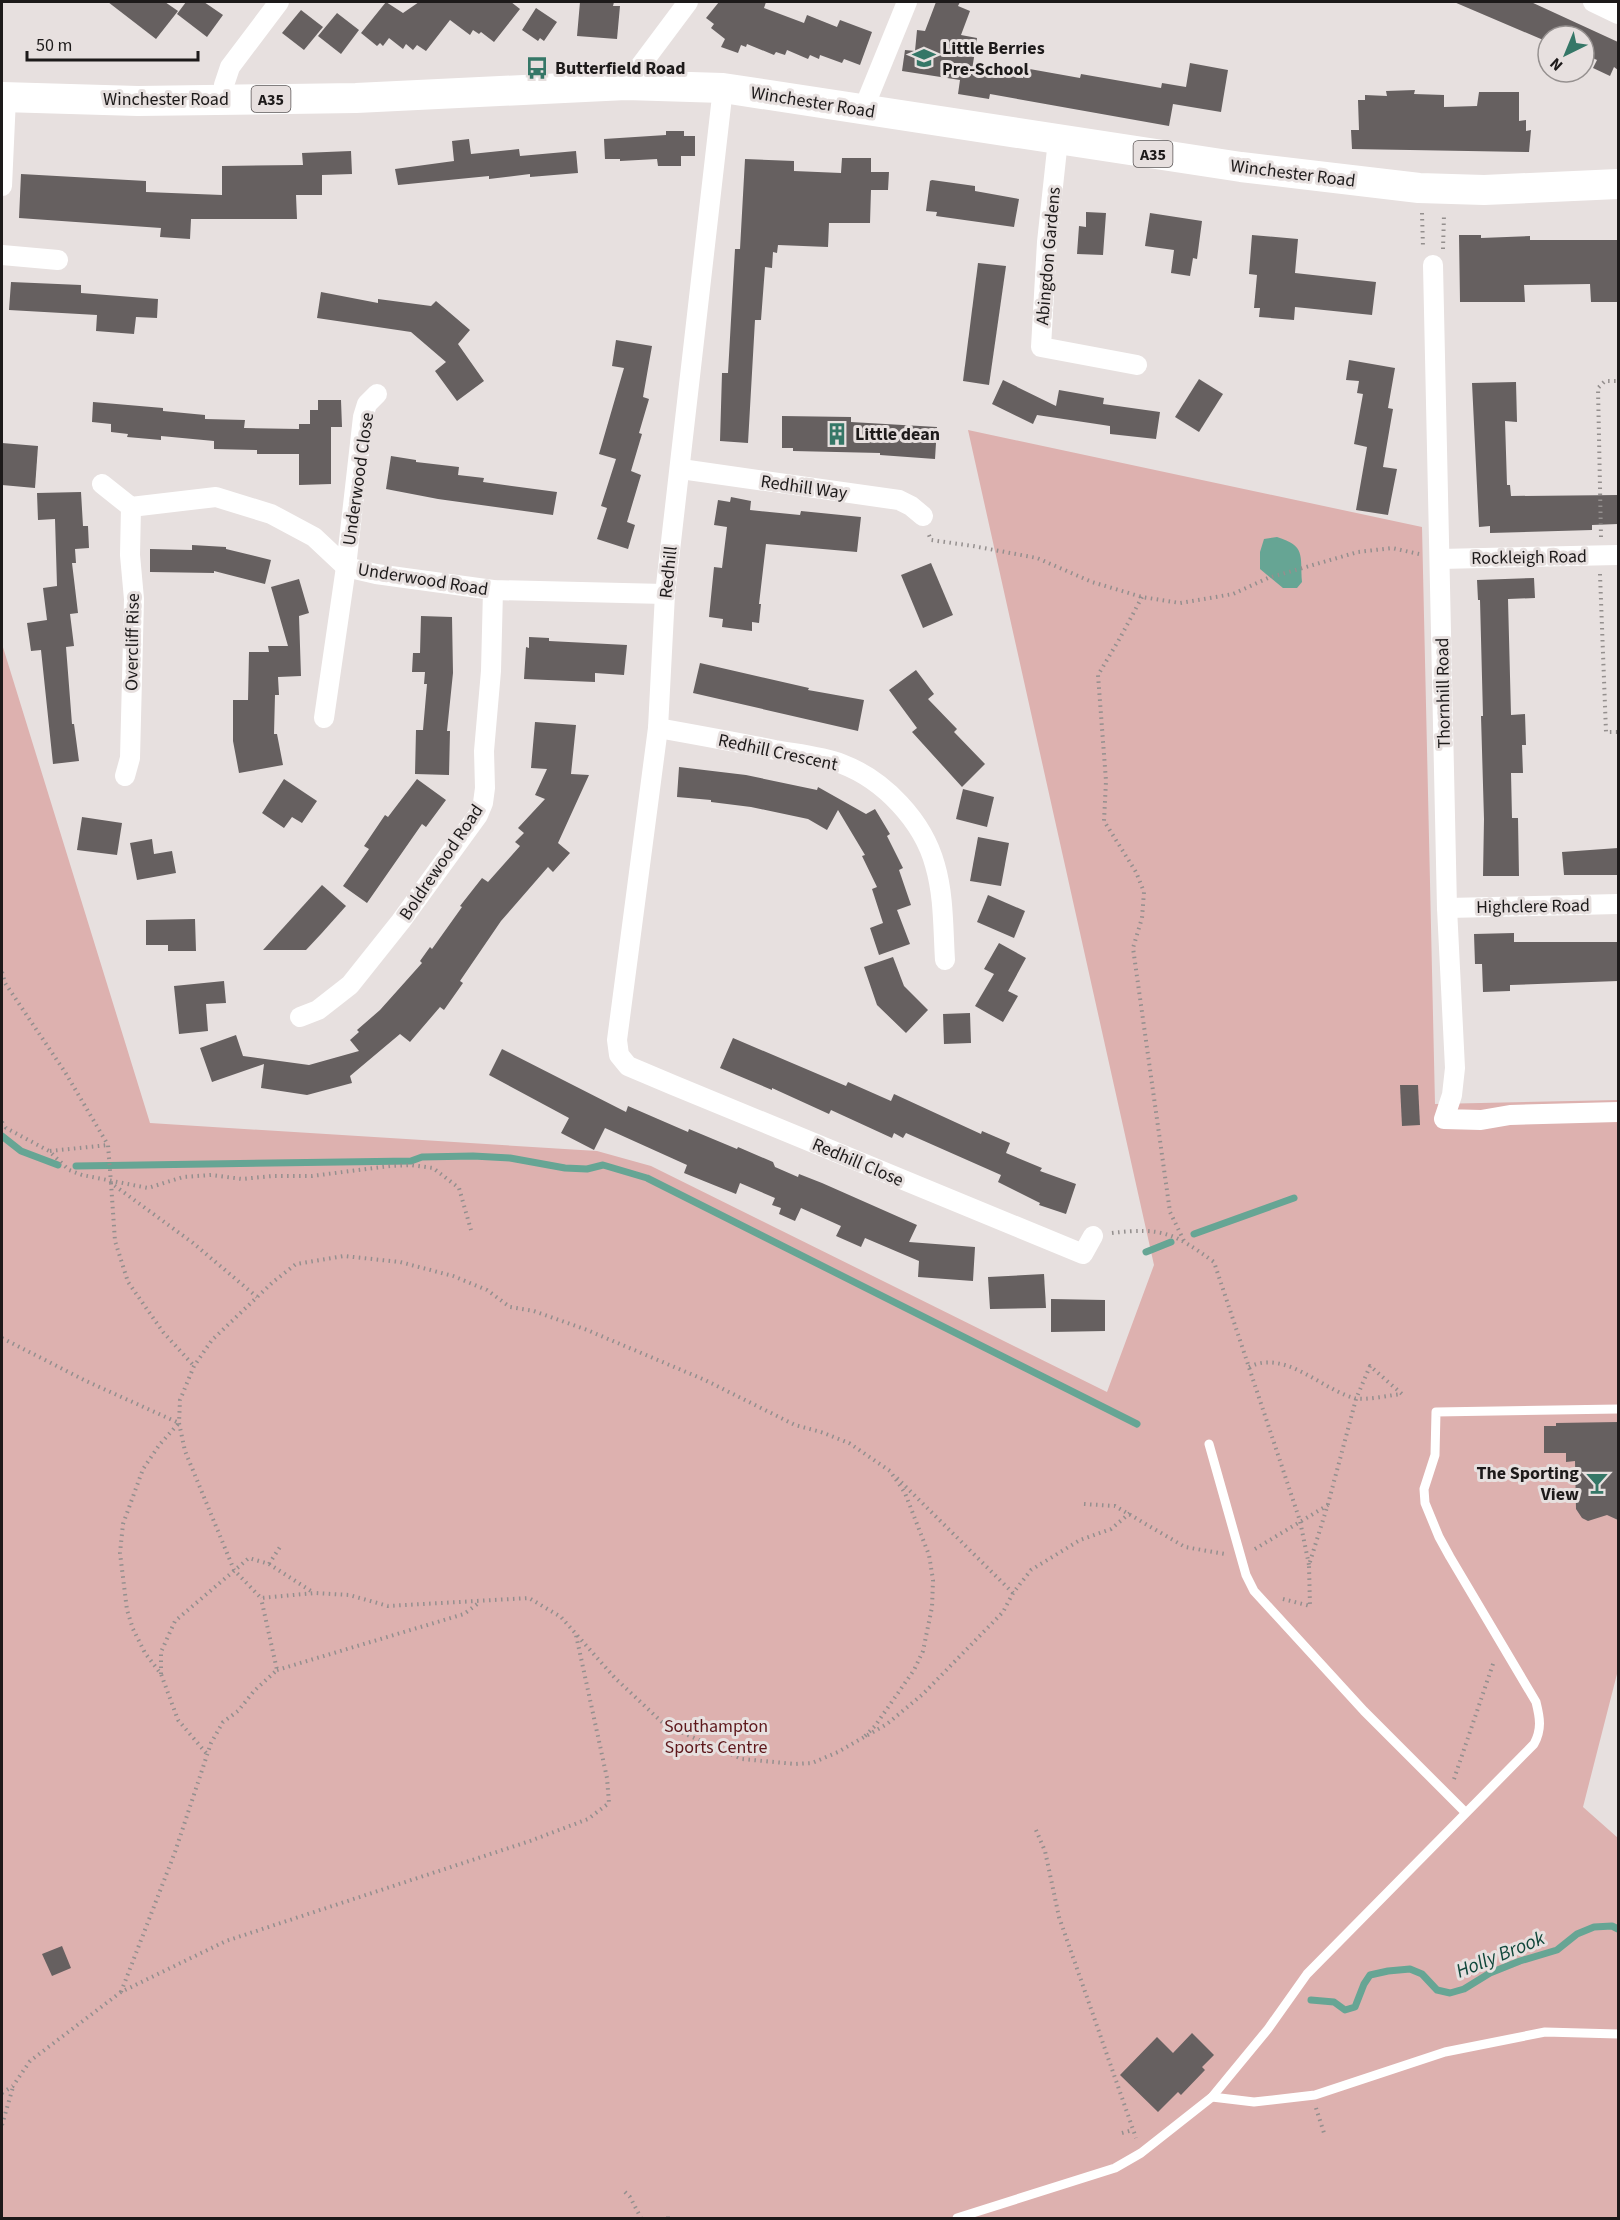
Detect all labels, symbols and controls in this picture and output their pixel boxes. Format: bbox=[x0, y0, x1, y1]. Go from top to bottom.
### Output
scale bar bbox=[27, 24, 198, 62]
north arrow bbox=[1536, 24, 1596, 84]
text: 50 m bbox=[36, 33, 72, 58]
place label: Little Berries Pre-School bbox=[942, 36, 1045, 82]
school or university icon: Little Berries Pre-School bbox=[911, 45, 937, 71]
text: N bbox=[1545, 53, 1568, 76]
bus stop icon: Butterfield Road bbox=[524, 55, 550, 81]
place label: Butterfield Road bbox=[555, 56, 686, 81]
street label: Winchester Road bbox=[749, 80, 877, 125]
road number: A35 bbox=[252, 86, 290, 112]
street label: Winchester Road bbox=[103, 87, 229, 112]
road number: A35 bbox=[1134, 141, 1172, 167]
street label: Winchester Road bbox=[1229, 153, 1357, 194]
street label: Abingdon Gardens bbox=[1030, 186, 1067, 326]
street label: Underwood Close bbox=[337, 411, 380, 547]
building icon: Little dean bbox=[824, 421, 850, 447]
place label: Little dean bbox=[855, 422, 940, 447]
street label: Redhill Way bbox=[759, 469, 849, 506]
street label: Rockleigh Road bbox=[1471, 544, 1587, 571]
street label: Redhill bbox=[653, 545, 684, 599]
street label: Underwood Road bbox=[356, 557, 490, 602]
street label: Overcliff Rise bbox=[119, 593, 146, 691]
street label: Thornhill Road bbox=[1430, 637, 1457, 749]
street label: Redhill Crescent bbox=[716, 728, 840, 777]
street label: Boldrewood Road bbox=[393, 799, 489, 925]
street label: Highclere Road bbox=[1476, 893, 1590, 920]
street label: Redhill Close bbox=[808, 1132, 907, 1193]
place label: The Sporting View bbox=[1477, 1461, 1579, 1507]
bar icon: The Sporting View bbox=[1584, 1470, 1610, 1496]
park label: Southampton Sports Centre bbox=[664, 1714, 768, 1760]
water label: Holly Brook bbox=[1452, 1924, 1550, 1985]

